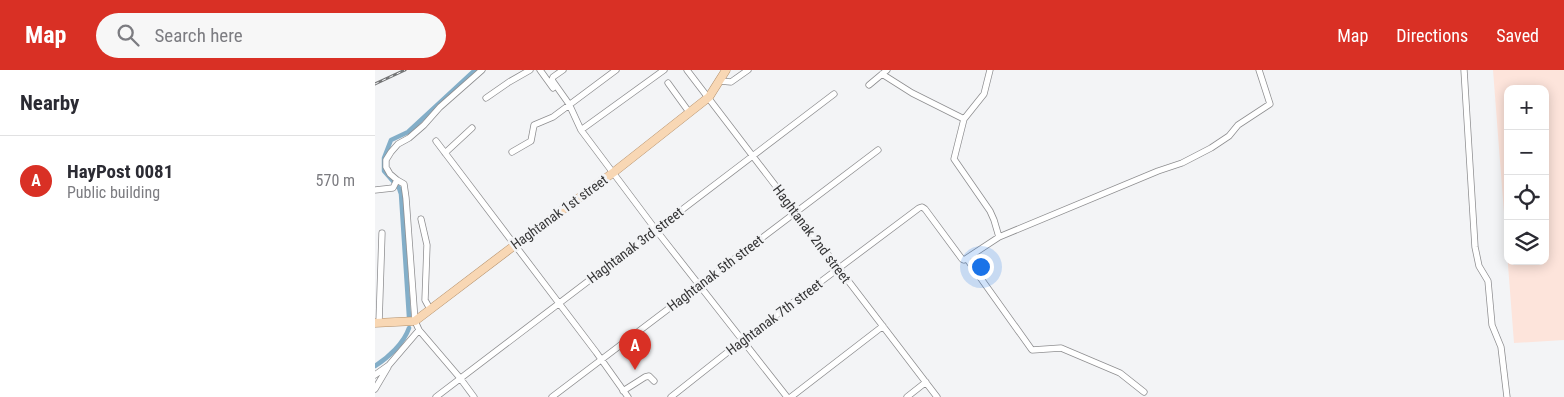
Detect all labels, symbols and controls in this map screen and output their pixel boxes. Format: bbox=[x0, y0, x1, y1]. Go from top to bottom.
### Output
search box bbox=[96, 13, 446, 58]
text: Map bbox=[25, 21, 66, 49]
icon: search bbox=[114, 21, 142, 49]
text: Search here bbox=[154, 24, 243, 47]
text: Map bbox=[1337, 25, 1368, 46]
text: Directions bbox=[1396, 25, 1468, 46]
text: Saved bbox=[1496, 25, 1539, 46]
map controls bbox=[1504, 85, 1549, 265]
button: + bbox=[1504, 85, 1549, 130]
text: Nearby bbox=[20, 91, 79, 115]
button: − bbox=[1504, 130, 1549, 175]
text: HayPost 0081 bbox=[67, 160, 173, 183]
text: A bbox=[31, 171, 41, 190]
text: 570 m bbox=[316, 171, 355, 190]
street label: Haghtanak 1st street bbox=[508, 172, 610, 252]
button: locate bbox=[1504, 175, 1549, 220]
street label: Haghtanak 2nd street bbox=[770, 182, 854, 286]
text: Public building bbox=[67, 183, 160, 202]
street label: Haghtanak 3rd street bbox=[584, 204, 686, 286]
button: layers bbox=[1504, 220, 1549, 265]
street label: Haghtanak 5th street bbox=[664, 232, 766, 314]
your location bbox=[968, 254, 994, 280]
street label: Haghtanak 7th street bbox=[723, 276, 825, 358]
pin: A bbox=[619, 329, 651, 370]

